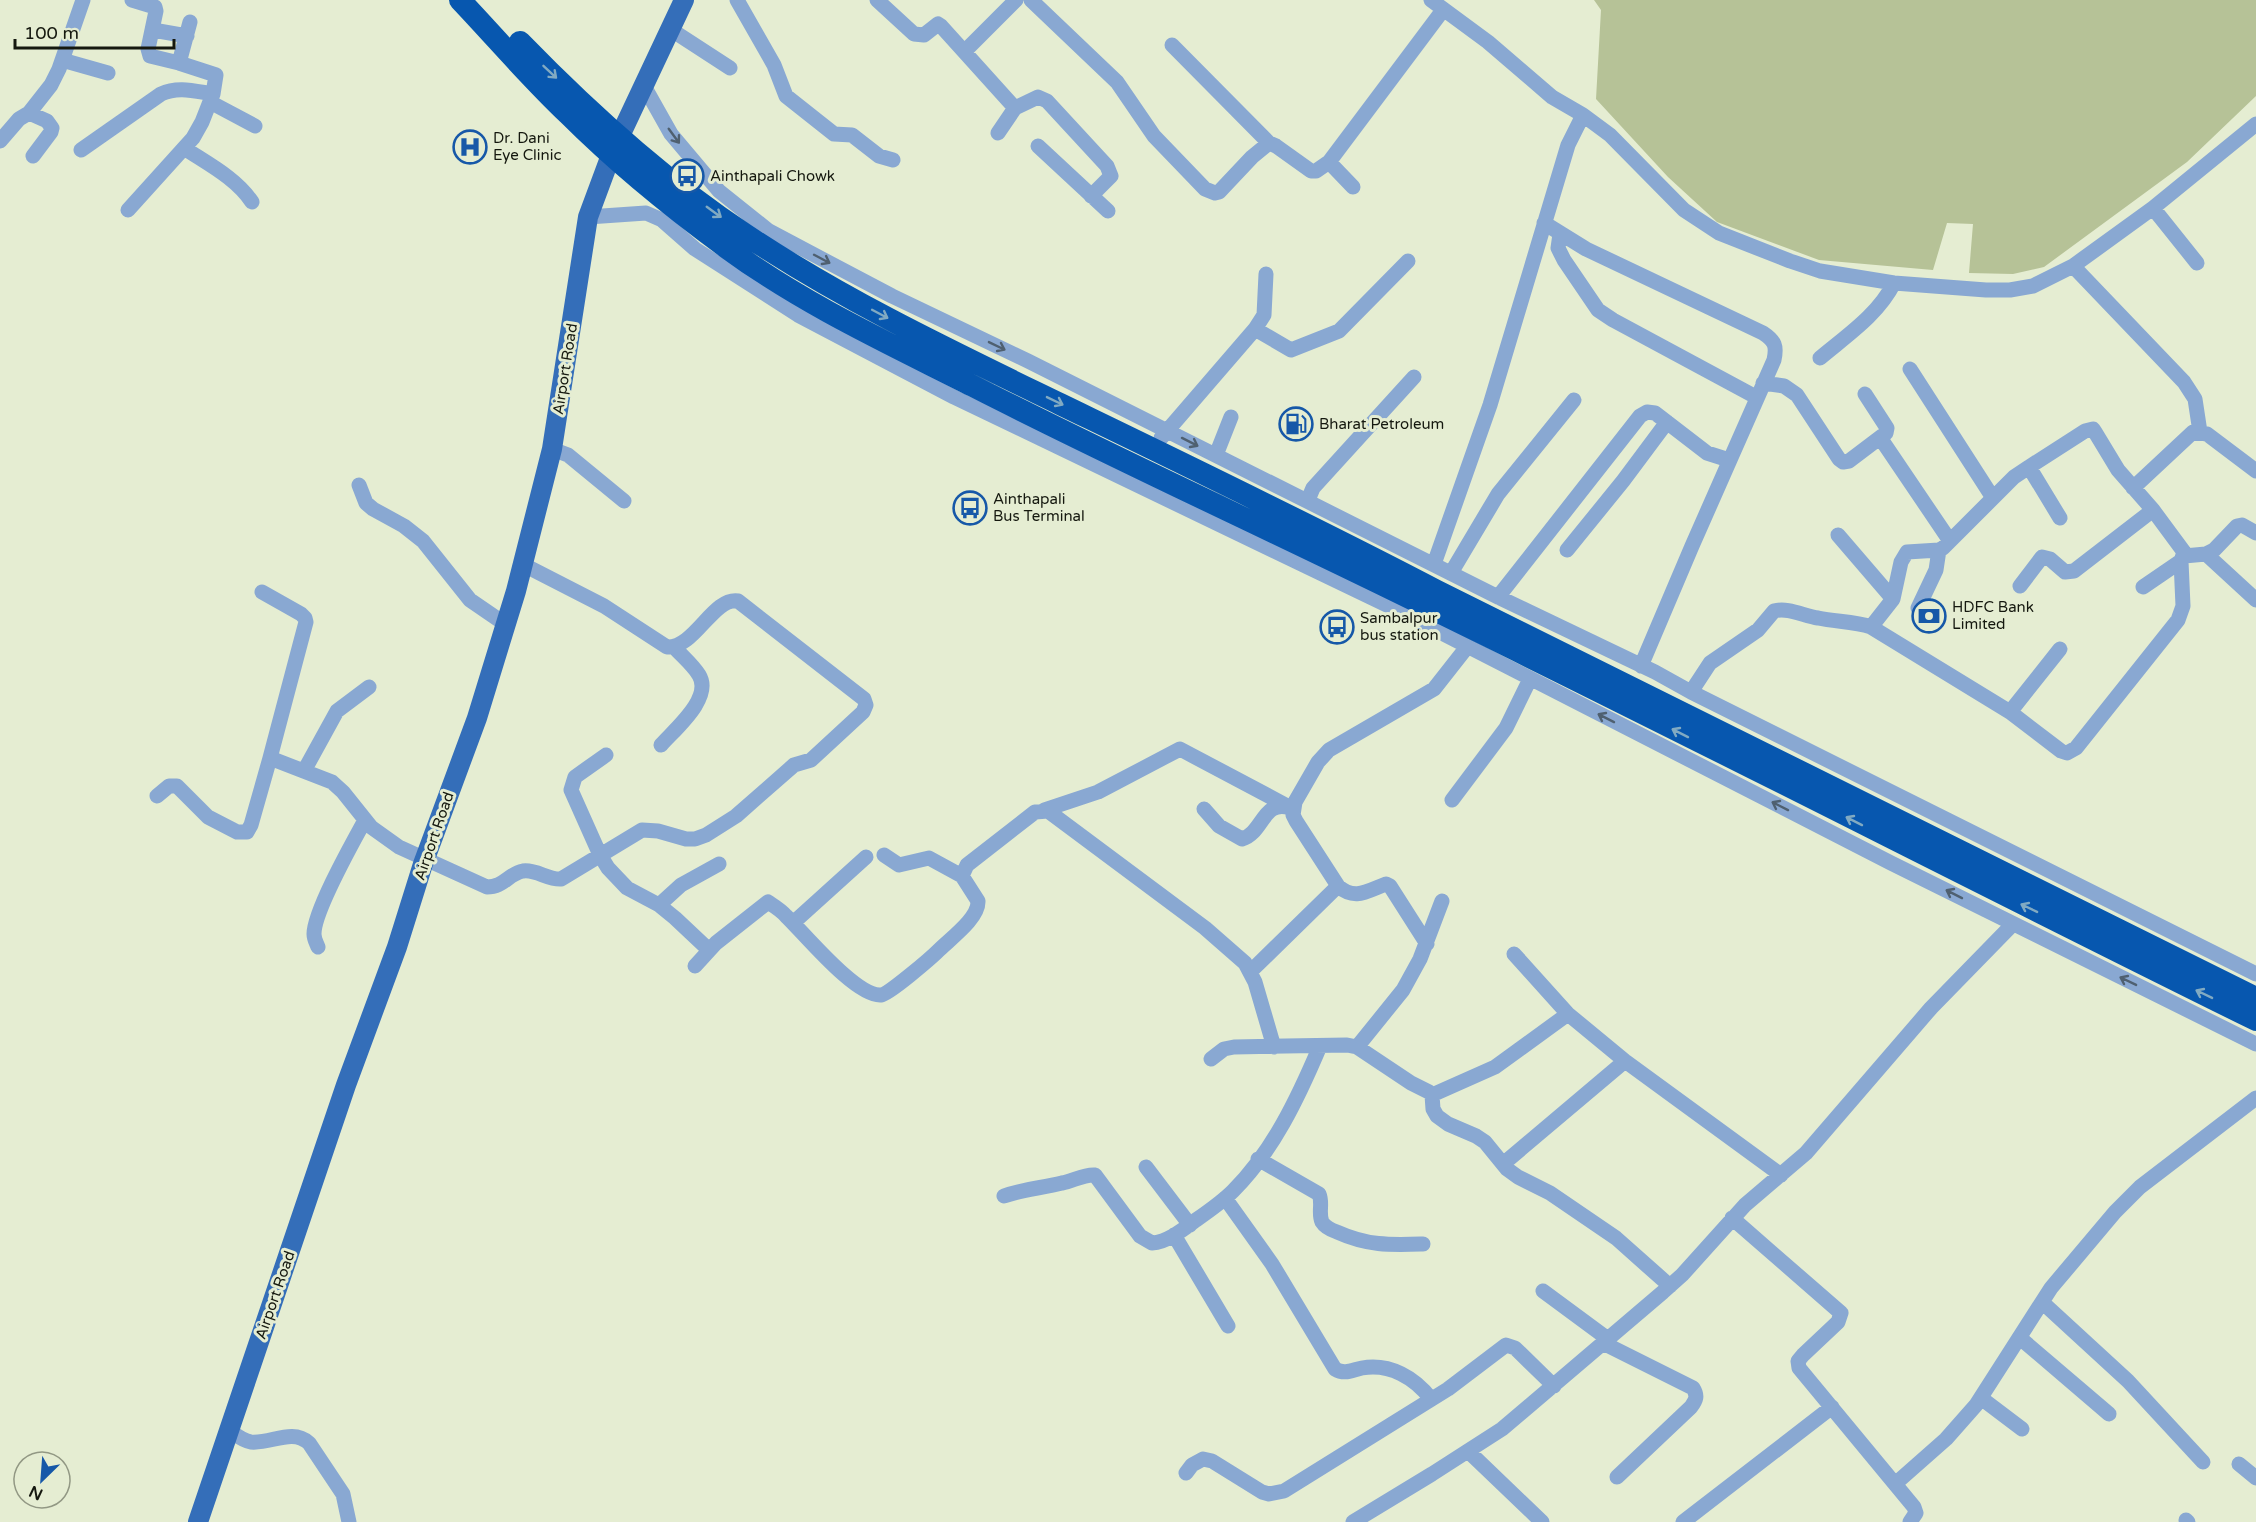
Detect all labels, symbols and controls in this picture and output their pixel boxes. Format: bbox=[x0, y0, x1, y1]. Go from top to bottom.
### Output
scale bar bbox=[15, 12, 174, 50]
text: 100 m bbox=[24, 22, 79, 44]
one-way arrow bbox=[542, 65, 557, 79]
one-way arrow bbox=[668, 128, 680, 144]
hospital icon: Dr. Dani Eye Clinic bbox=[452, 129, 488, 165]
place label: Dr. Dani Eye Clinic bbox=[493, 129, 561, 164]
bus stop icon: Ainthapali Chowk bbox=[669, 158, 705, 194]
place label: Ainthapali Chowk bbox=[710, 167, 835, 185]
one-way arrow bbox=[705, 206, 721, 218]
one-way arrow bbox=[813, 254, 831, 265]
one-way arrow bbox=[871, 308, 888, 320]
street label: Airport Road bbox=[549, 322, 581, 416]
one-way arrow bbox=[987, 340, 1005, 352]
one-way arrow bbox=[1045, 396, 1063, 407]
fuel station icon: Bharat Petroleum bbox=[1278, 406, 1314, 442]
place label: Bharat Petroleum bbox=[1319, 415, 1444, 433]
one-way arrow bbox=[1181, 437, 1199, 448]
bus stop icon: Ainthapali Bus Terminal bbox=[952, 490, 988, 526]
place label: Ainthapali Bus Terminal bbox=[993, 490, 1085, 525]
bank icon: HDFC Bank Limited bbox=[1911, 598, 1947, 634]
place label: HDFC Bank Limited bbox=[1952, 598, 2034, 633]
bus stop icon: Sambalpur bus station bbox=[1319, 609, 1355, 645]
place label: Sambalpur bus station bbox=[1360, 609, 1439, 644]
one-way arrow bbox=[1597, 712, 1615, 723]
one-way arrow bbox=[1672, 727, 1690, 738]
street label: Airport Road bbox=[410, 789, 458, 883]
one-way arrow bbox=[1771, 800, 1789, 811]
one-way arrow bbox=[1846, 814, 1864, 826]
one-way arrow bbox=[1945, 888, 1963, 899]
one-way arrow bbox=[2020, 902, 2038, 914]
one-way arrow bbox=[2119, 975, 2137, 987]
one-way arrow bbox=[2195, 988, 2213, 1000]
street label: Airport Road bbox=[251, 1248, 299, 1342]
north arrow bbox=[12, 1450, 72, 1510]
text: N bbox=[26, 1481, 46, 1504]

